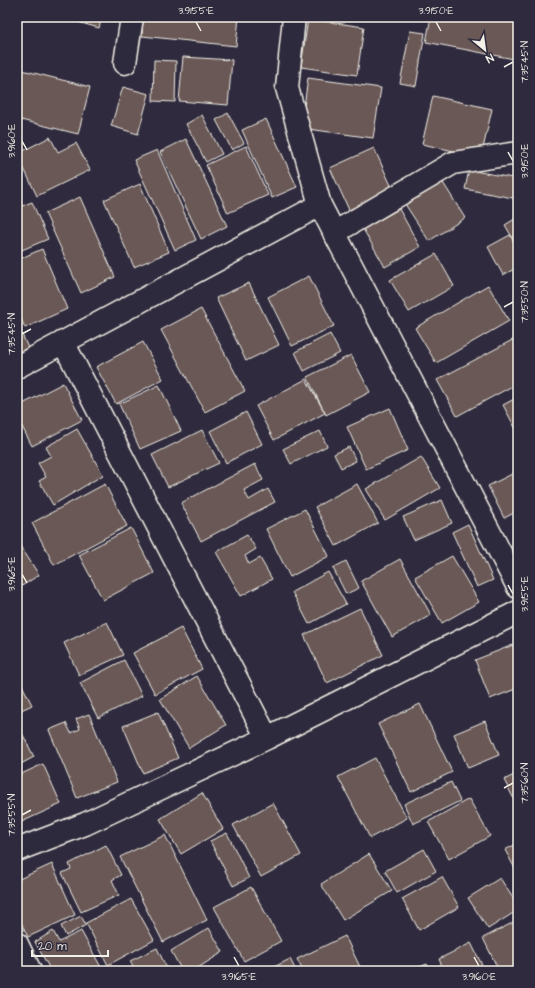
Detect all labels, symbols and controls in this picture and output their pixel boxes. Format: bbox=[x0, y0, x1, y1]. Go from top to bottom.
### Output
text: 3.9155°E bbox=[178, 4, 214, 18]
text: 3.9150°E bbox=[419, 4, 454, 18]
north arrow bbox=[465, 30, 505, 70]
text: 7.3545°N bbox=[518, 41, 532, 83]
text: N bbox=[483, 50, 496, 67]
text: 3.9160°E bbox=[5, 124, 19, 158]
text: 3.9150°E bbox=[518, 143, 532, 178]
text: 7.3550°N bbox=[518, 281, 532, 323]
text: 7.3545°N bbox=[5, 313, 19, 355]
text: 3.9165°E bbox=[5, 556, 19, 591]
text: 3.9155°E bbox=[518, 576, 532, 612]
text: 7.3560°N bbox=[518, 763, 532, 803]
text: 7.3555°N bbox=[5, 794, 19, 836]
scale bar bbox=[32, 932, 108, 958]
text: 20 m bbox=[38, 938, 67, 955]
text: 3.9165°E bbox=[222, 970, 257, 984]
text: 3.9160°E bbox=[462, 970, 496, 984]

